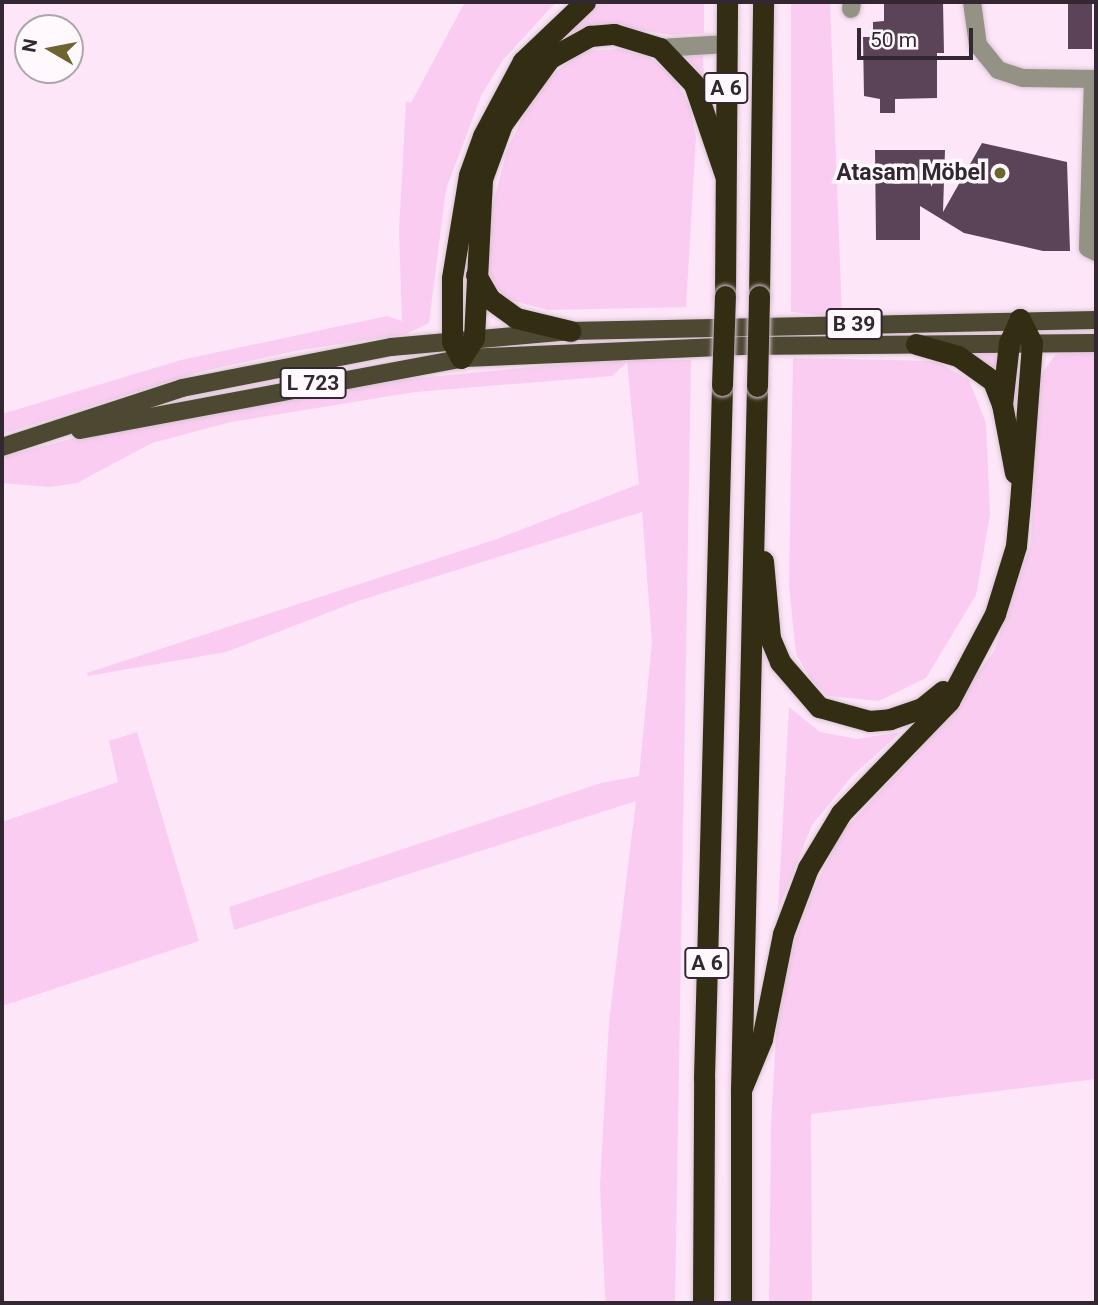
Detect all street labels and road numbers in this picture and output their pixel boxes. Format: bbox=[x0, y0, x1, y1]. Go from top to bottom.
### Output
road number: A 6 bbox=[703, 70, 749, 106]
road number: B 39 bbox=[824, 306, 884, 342]
road number: L 723 bbox=[278, 366, 348, 400]
road number: A 6 bbox=[684, 946, 730, 981]

